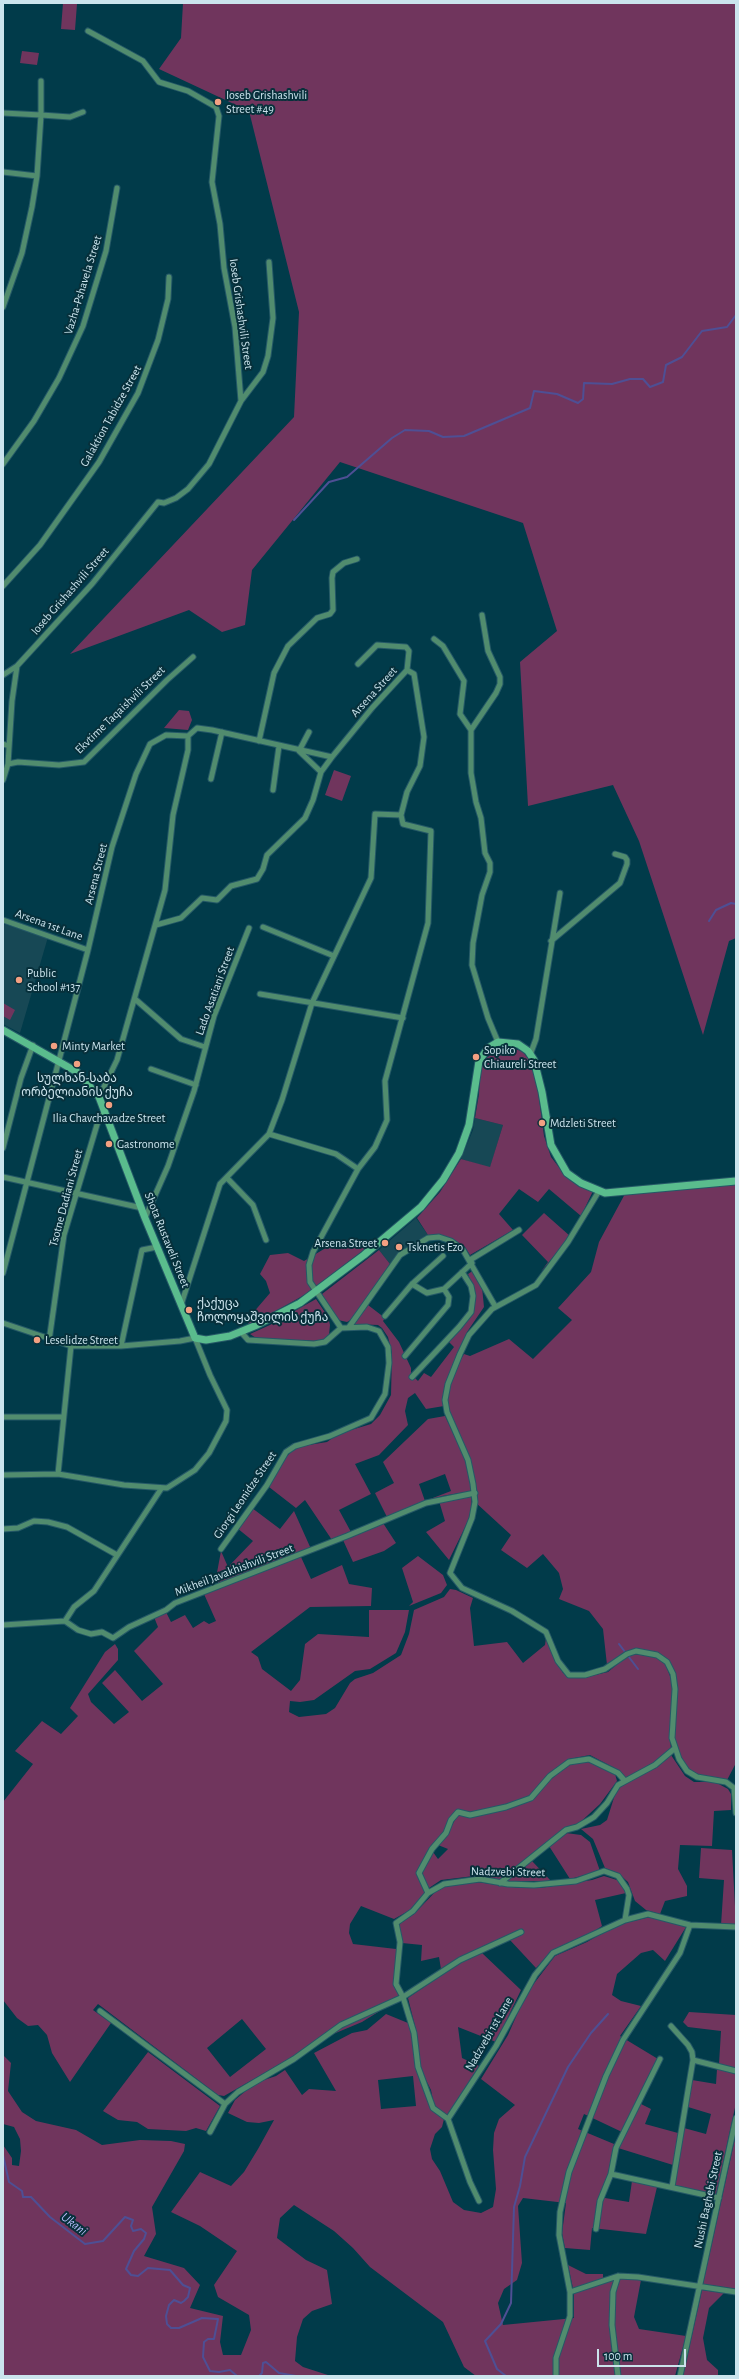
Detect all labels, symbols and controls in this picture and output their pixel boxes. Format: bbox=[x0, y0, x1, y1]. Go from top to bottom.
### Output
place label: Ioseb Grishashvili Street #49 bbox=[226, 88, 307, 116]
marker: Ioseb Grishashvili Street #49 bbox=[213, 97, 223, 107]
street label: Vazha-Pshavela Street bbox=[61, 234, 105, 336]
street label: Ioseb Grishashvili Street bbox=[226, 258, 256, 370]
street label: Galaktion Tabidze Street bbox=[77, 363, 145, 469]
street label: Ioseb Grishashvili Street bbox=[28, 544, 112, 638]
street label: Ekvtime Taqaishvili Street bbox=[72, 663, 168, 757]
street label: Arsena Street bbox=[348, 664, 400, 720]
street label: Arsena Street bbox=[81, 842, 111, 906]
street label: Arsena 1st Lane bbox=[13, 906, 85, 944]
street label: Lado Asatiani Street bbox=[192, 945, 238, 1037]
place label: Public School #137 bbox=[27, 966, 80, 994]
marker: Public School #137 bbox=[14, 975, 24, 985]
place label: Minty Market bbox=[62, 1039, 125, 1053]
marker: Minty Market bbox=[49, 1041, 59, 1051]
place label: Sopiko Chiaureli Street bbox=[484, 1043, 556, 1071]
marker: Sopiko Chiaureli Street bbox=[471, 1052, 481, 1062]
marker: სულხან-საბა ორბელიანის ქუჩა bbox=[72, 1059, 82, 1069]
place label: სულხან-საბა ორბელიანის ქუჩა bbox=[21, 1071, 133, 1099]
marker: Ilia Chavchavadze Street bbox=[104, 1100, 114, 1110]
place label: Ilia Chavchavadze Street bbox=[53, 1111, 165, 1125]
place label: Mdzleti Street bbox=[550, 1116, 616, 1130]
marker: Mdzleti Street bbox=[537, 1118, 547, 1128]
place label: Gastronome bbox=[117, 1137, 175, 1151]
marker: Gastronome bbox=[104, 1139, 114, 1149]
street label: Tsotne Dadiani Street bbox=[46, 1148, 86, 1248]
street label: Shota Rustaveli Street bbox=[141, 1190, 193, 1290]
place label: Arsena Street bbox=[314, 1236, 377, 1250]
marker: Arsena Street bbox=[380, 1238, 390, 1248]
place label: Tsknetis Ezo bbox=[407, 1240, 463, 1254]
marker: Tsknetis Ezo bbox=[394, 1242, 404, 1252]
place label: ქაქუცა ჩოლოყაშვილის ქუჩა bbox=[197, 1296, 328, 1324]
marker: ქაქუცა ჩოლოყაშვილის ქუჩა bbox=[184, 1305, 194, 1315]
place label: Leselidze Street bbox=[45, 1333, 118, 1347]
marker: Leselidze Street bbox=[32, 1335, 42, 1345]
street label: Giorgi Leonidze Street bbox=[210, 1449, 280, 1541]
street label: Mikheil Javakhishvili Street bbox=[173, 1541, 295, 1599]
street label: Nadzvebi Street bbox=[471, 1864, 545, 1880]
street label: Nadzvebi 1st Lane bbox=[462, 1995, 516, 2073]
street label: Nushi Baghebi Street bbox=[691, 2150, 725, 2250]
water label: Ukani bbox=[58, 2209, 90, 2239]
scale bar bbox=[599, 2341, 688, 2367]
text: 100 m bbox=[604, 2350, 632, 2362]

